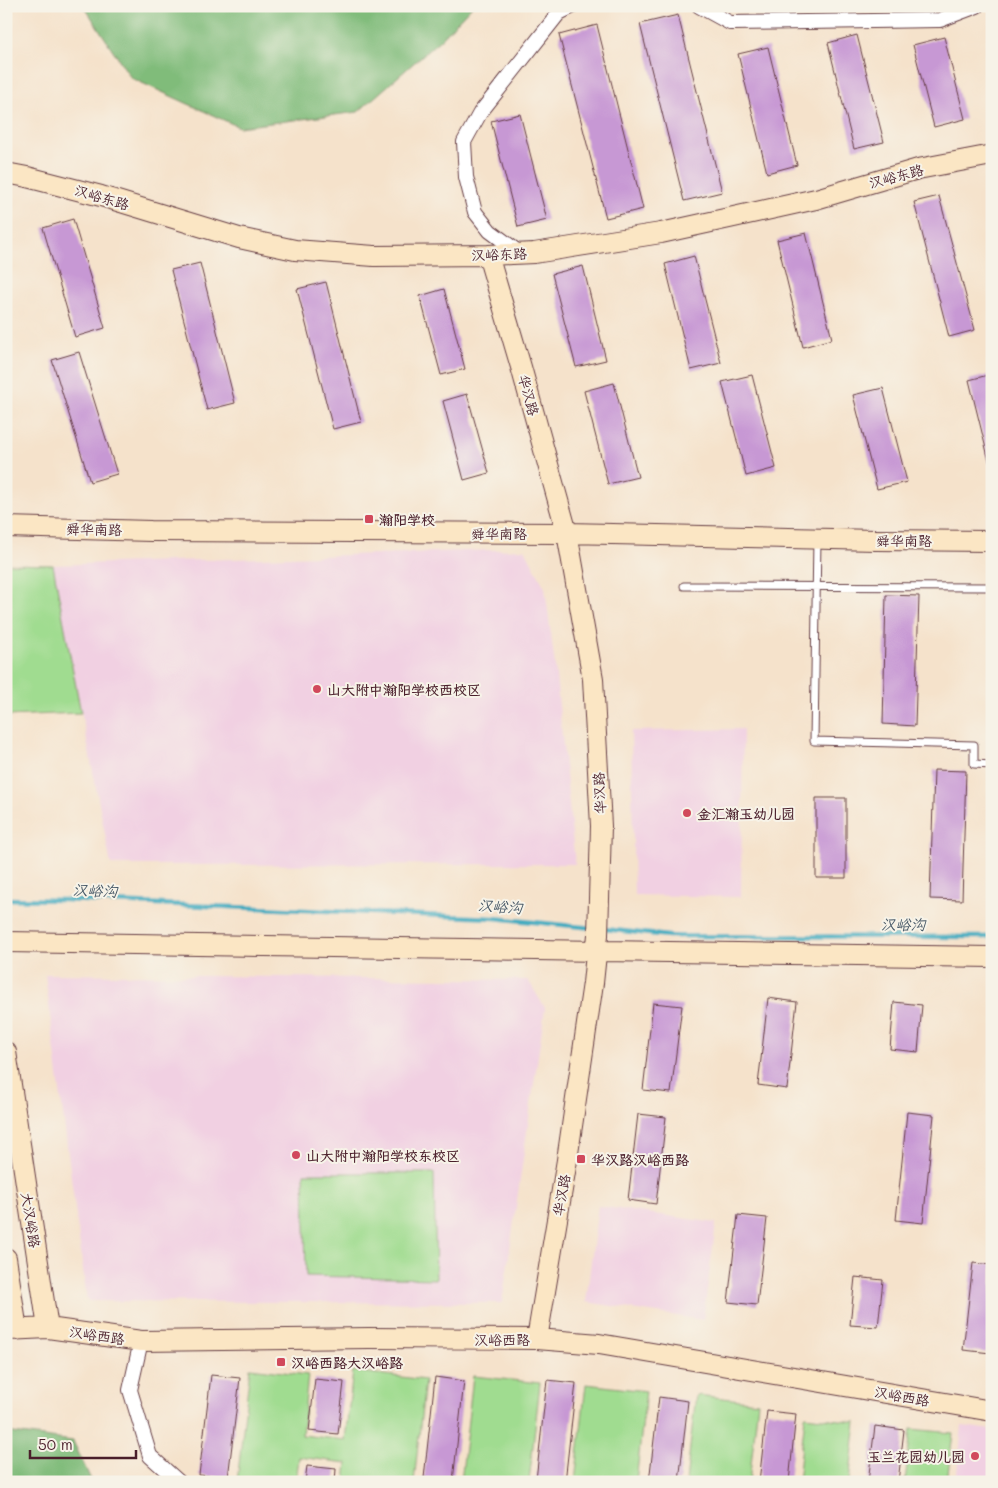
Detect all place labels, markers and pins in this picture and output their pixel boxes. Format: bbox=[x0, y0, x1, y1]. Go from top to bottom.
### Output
place label: 瀚阳学校 bbox=[379, 510, 435, 529]
marker: 瀚阳学校 bbox=[363, 513, 375, 525]
place label: 山大附中瀚阳学校西校区 bbox=[327, 680, 481, 699]
marker: 山大附中瀚阳学校西校区 bbox=[311, 683, 323, 695]
place label: 金汇瀚玉幼儿园 bbox=[697, 804, 795, 823]
marker: 金汇瀚玉幼儿园 bbox=[681, 807, 693, 819]
place label: 山大附中瀚阳学校东校区 bbox=[306, 1146, 460, 1165]
marker: 山大附中瀚阳学校东校区 bbox=[290, 1149, 302, 1161]
place label: 华汉路汉峪西路 bbox=[591, 1150, 689, 1169]
marker: 华汉路汉峪西路 bbox=[575, 1153, 587, 1165]
place label: 汉峪西路大汉峪路 bbox=[291, 1353, 403, 1372]
marker: 汉峪西路大汉峪路 bbox=[275, 1356, 287, 1368]
place label: 玉兰花园幼儿园 bbox=[867, 1447, 965, 1466]
marker: 玉兰花园幼儿园 bbox=[969, 1450, 981, 1462]

